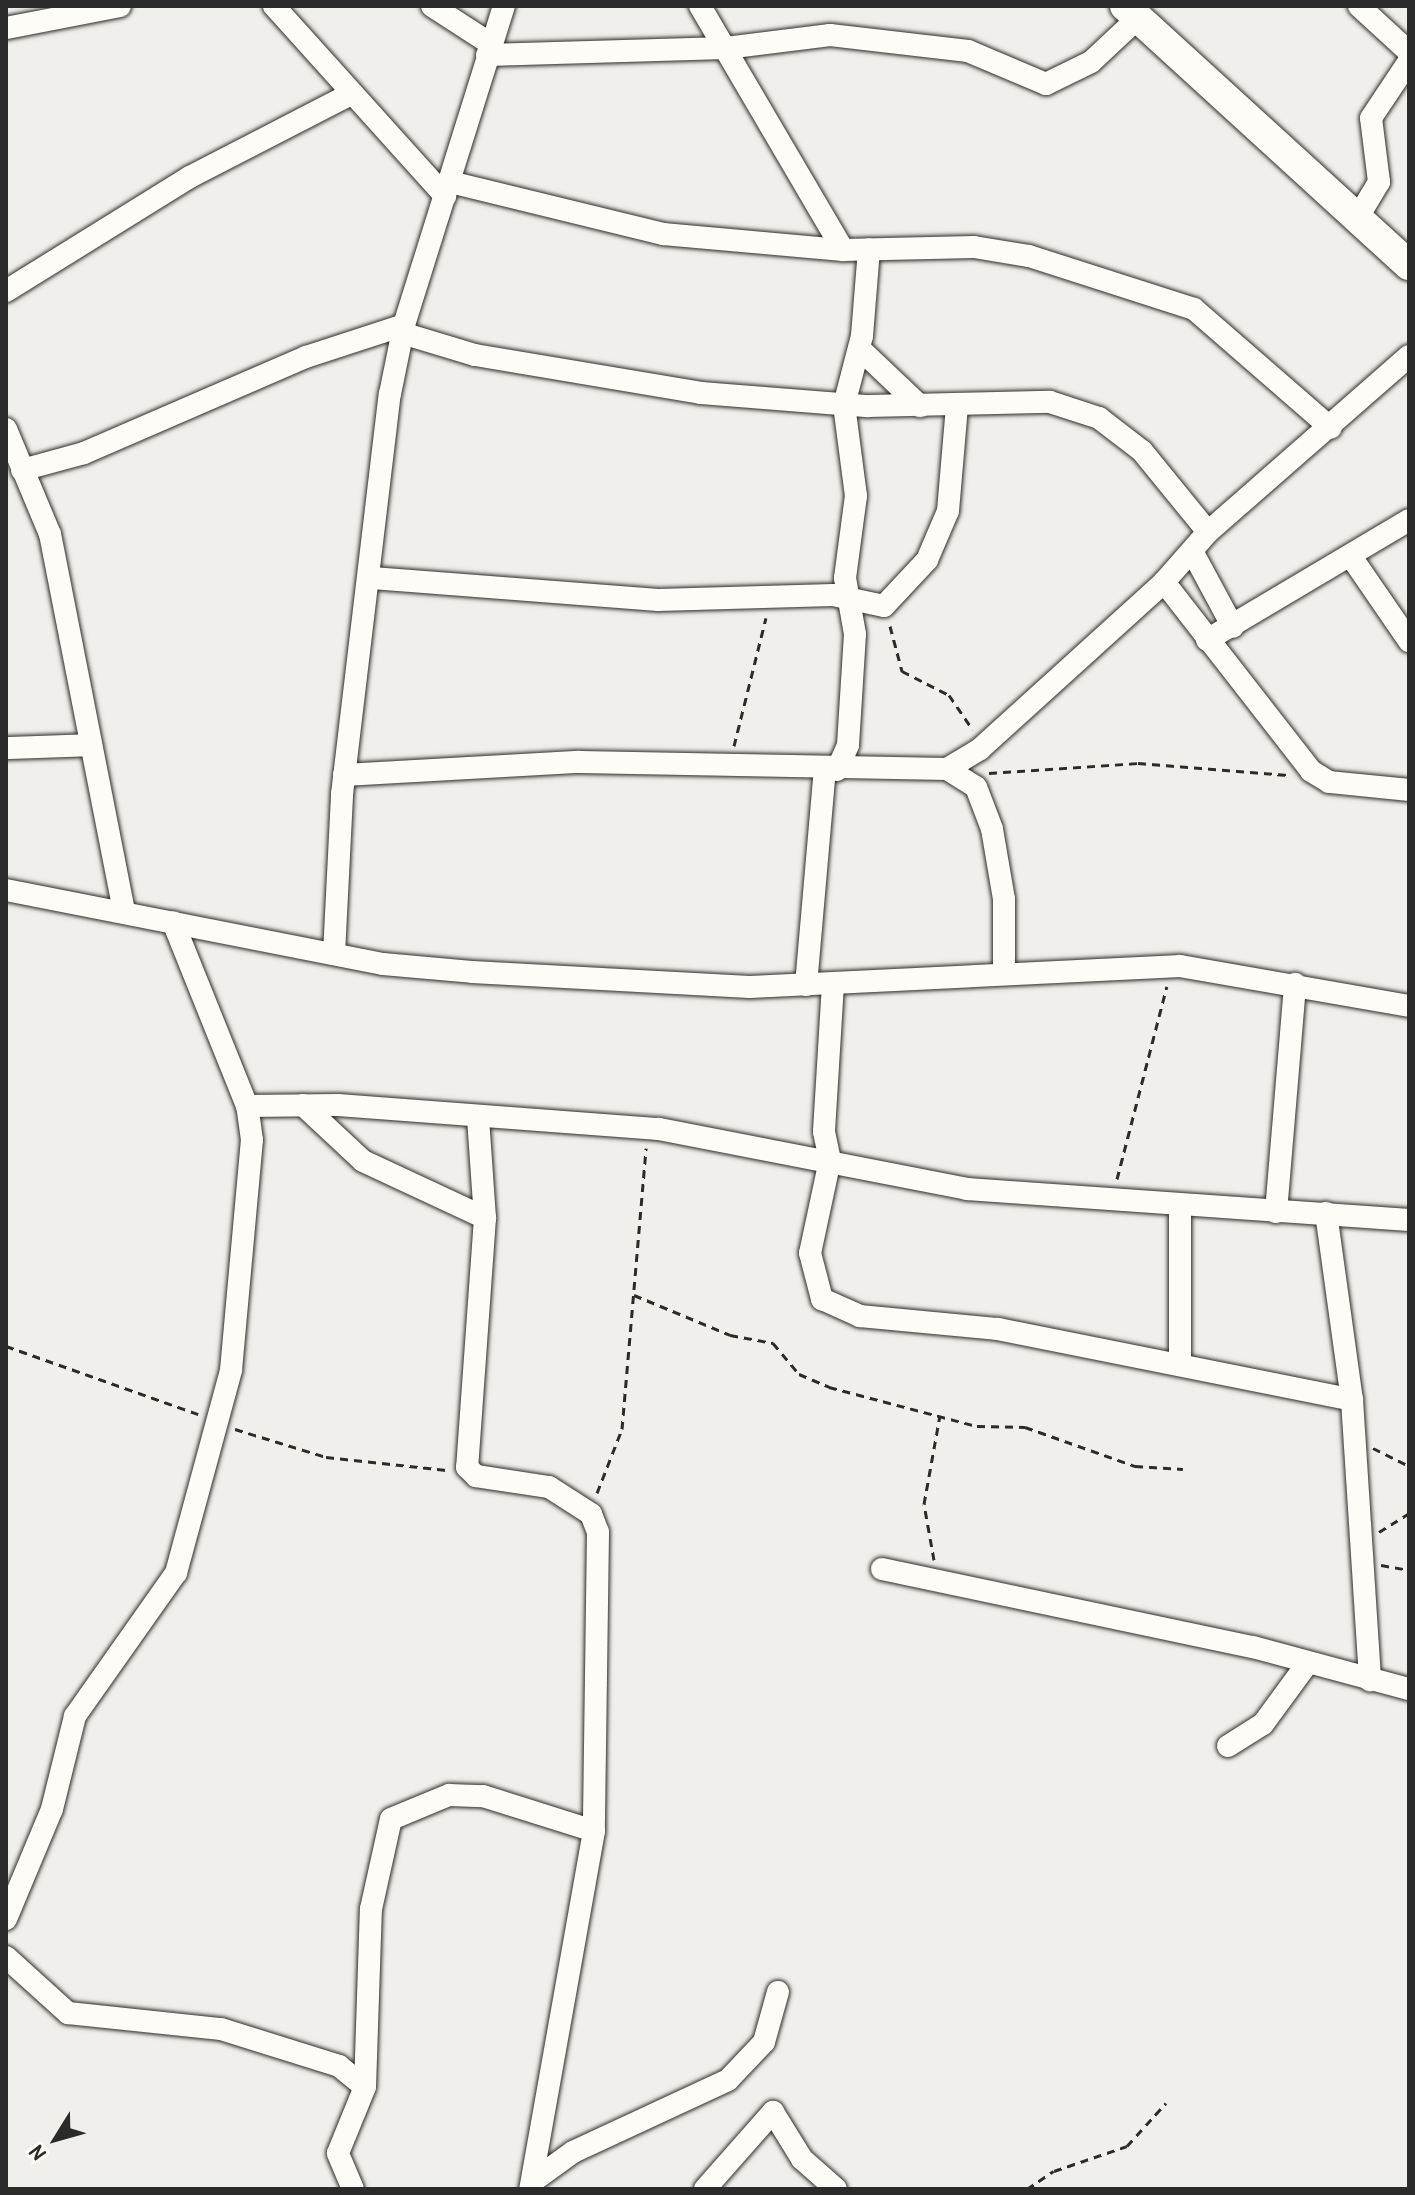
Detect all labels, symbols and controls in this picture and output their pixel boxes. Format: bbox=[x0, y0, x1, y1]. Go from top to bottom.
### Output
north arrow bbox=[16, 2099, 96, 2179]
text: N bbox=[21, 2140, 52, 2167]

